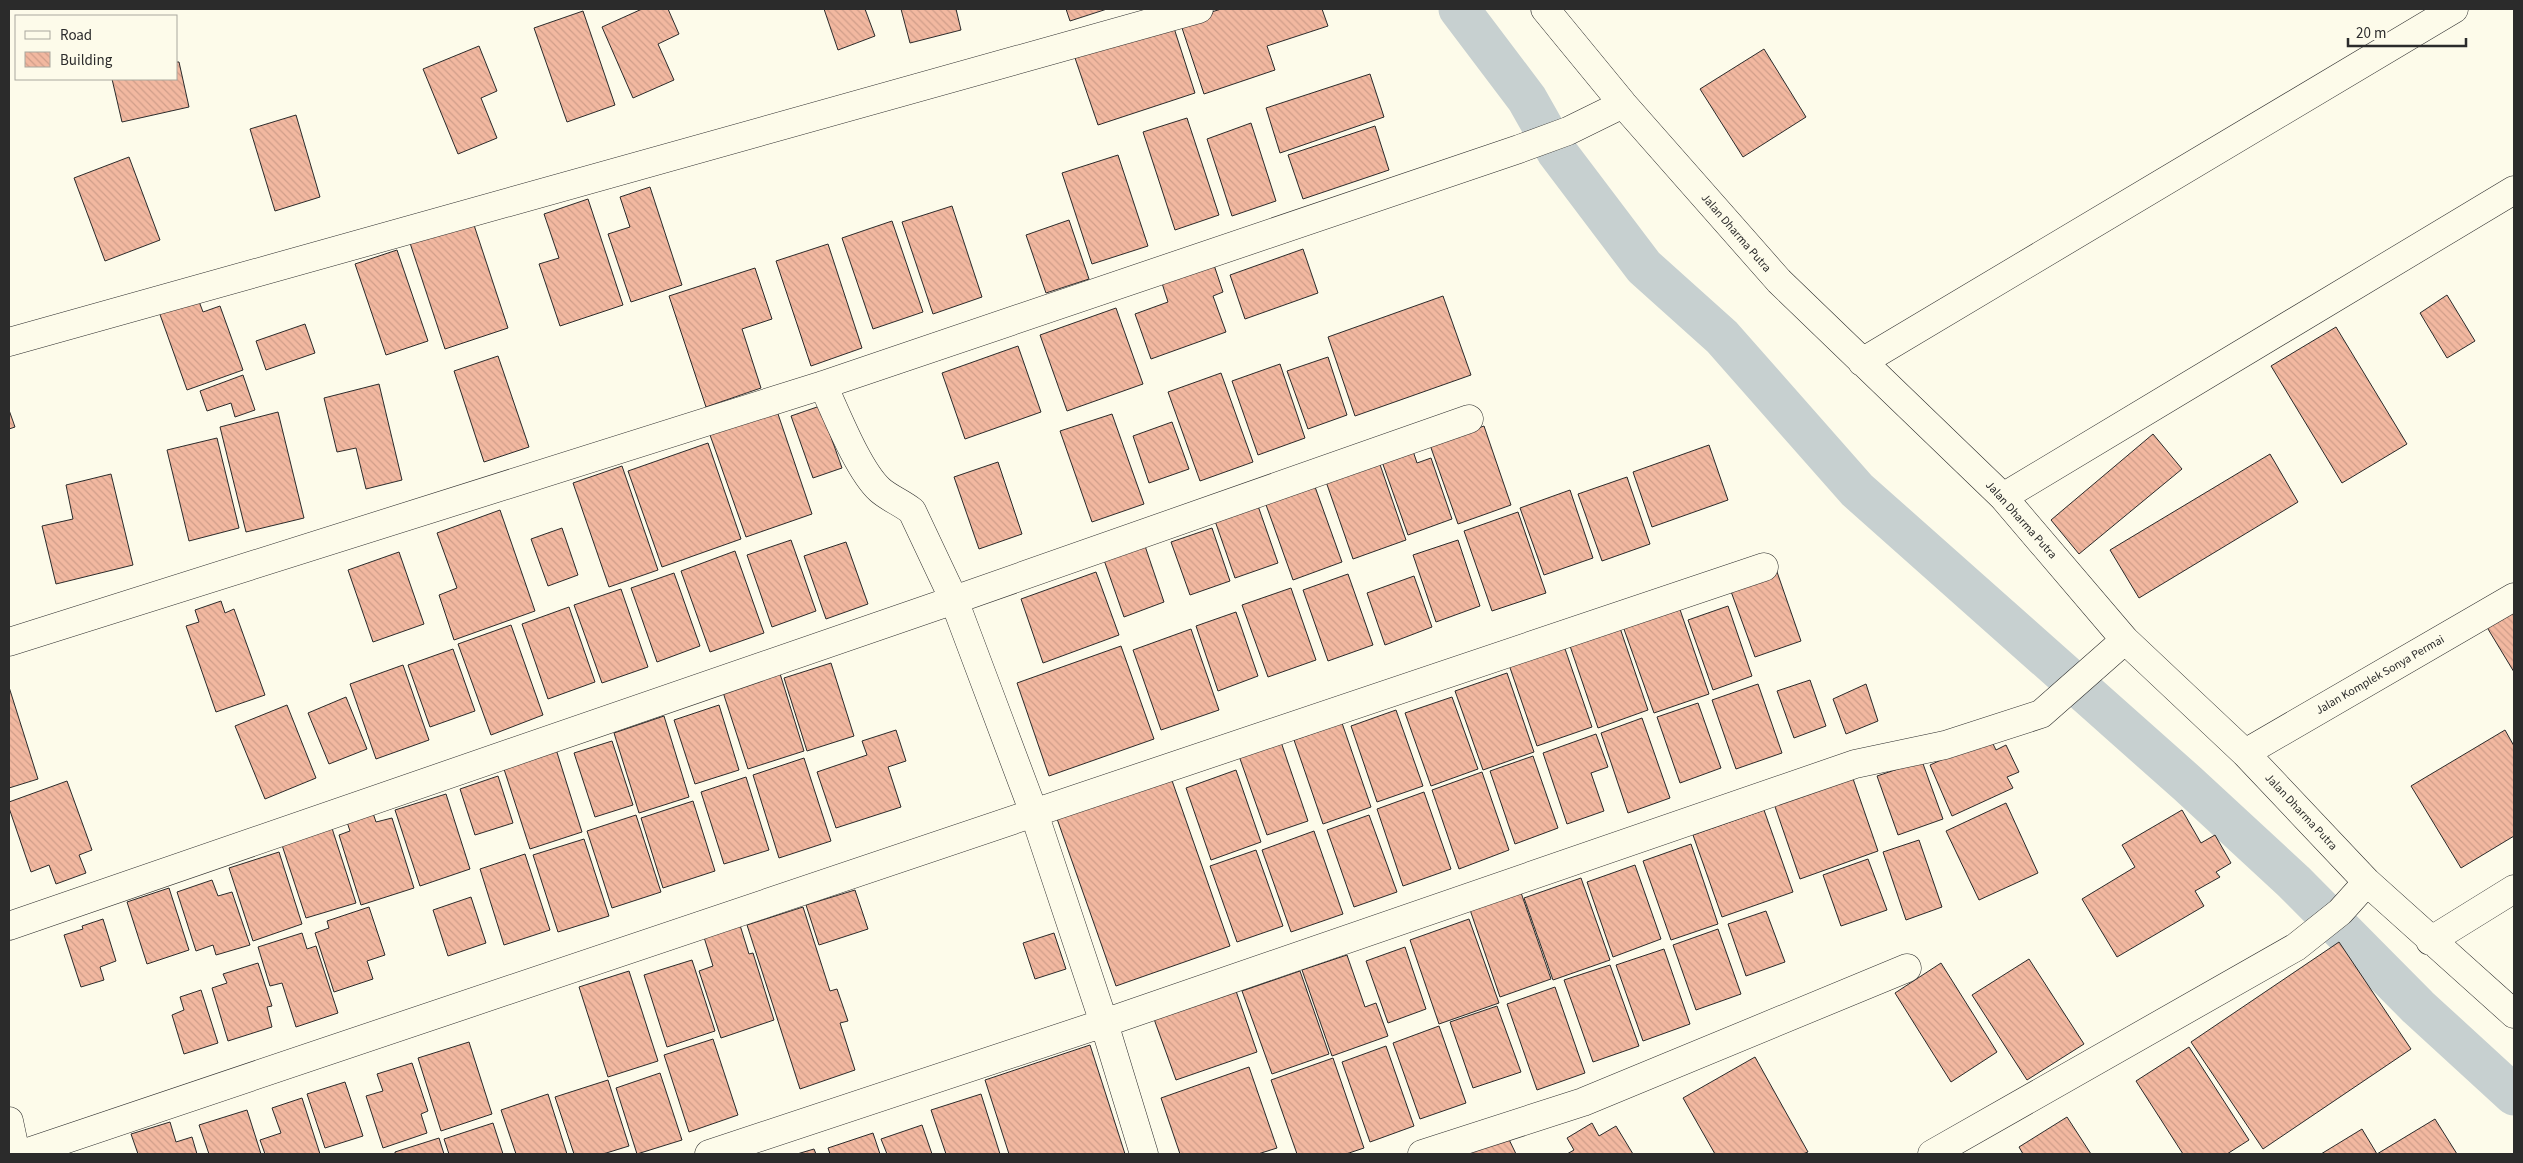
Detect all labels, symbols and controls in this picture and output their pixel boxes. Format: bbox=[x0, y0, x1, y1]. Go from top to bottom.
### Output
legend bbox=[15, 15, 178, 80]
scale bar bbox=[2348, 15, 2466, 47]
text: 20 m bbox=[2356, 23, 2386, 44]
text: Road bbox=[60, 25, 92, 46]
text: Building bbox=[60, 50, 113, 71]
street label: Jalan Dharma Putra bbox=[1697, 190, 1775, 276]
street label: Jalan Dharma Putra bbox=[1981, 477, 2061, 563]
street label: Jalan Komplek Sonya Permai bbox=[2313, 631, 2448, 719]
street label: Jalan Dharma Putra bbox=[2261, 770, 2341, 854]

